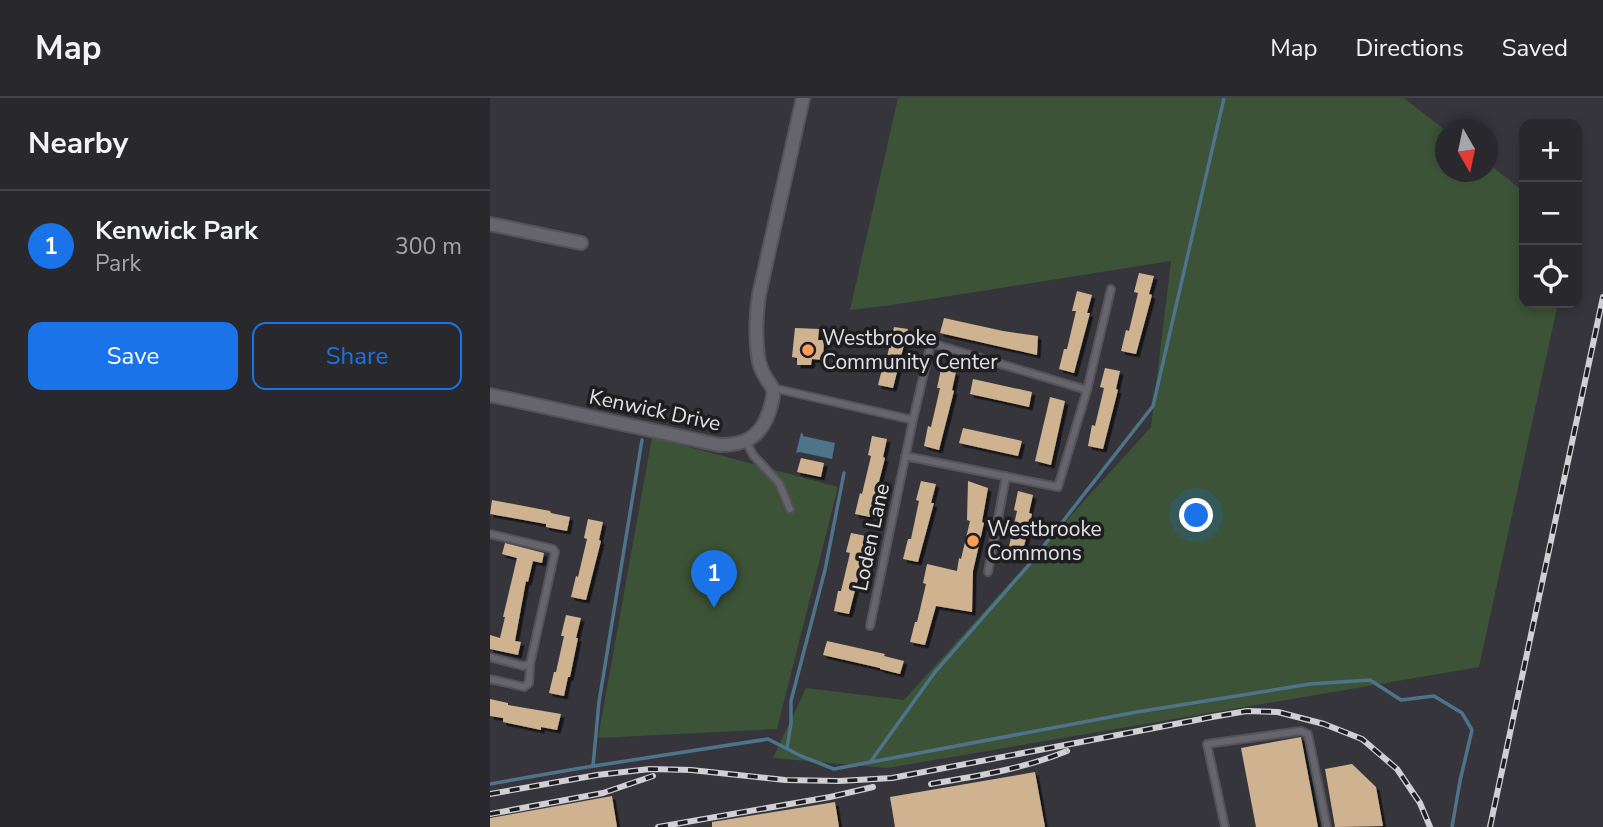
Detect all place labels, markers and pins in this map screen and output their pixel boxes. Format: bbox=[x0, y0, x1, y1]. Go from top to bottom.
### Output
place label: Westbrooke Community Center bbox=[822, 324, 998, 376]
marker: Westbrooke Community Center bbox=[800, 342, 816, 358]
place label: Westbrooke Commons bbox=[987, 515, 1102, 567]
marker: Westbrooke Commons bbox=[965, 533, 981, 549]
pin: 1 bbox=[691, 550, 737, 608]

